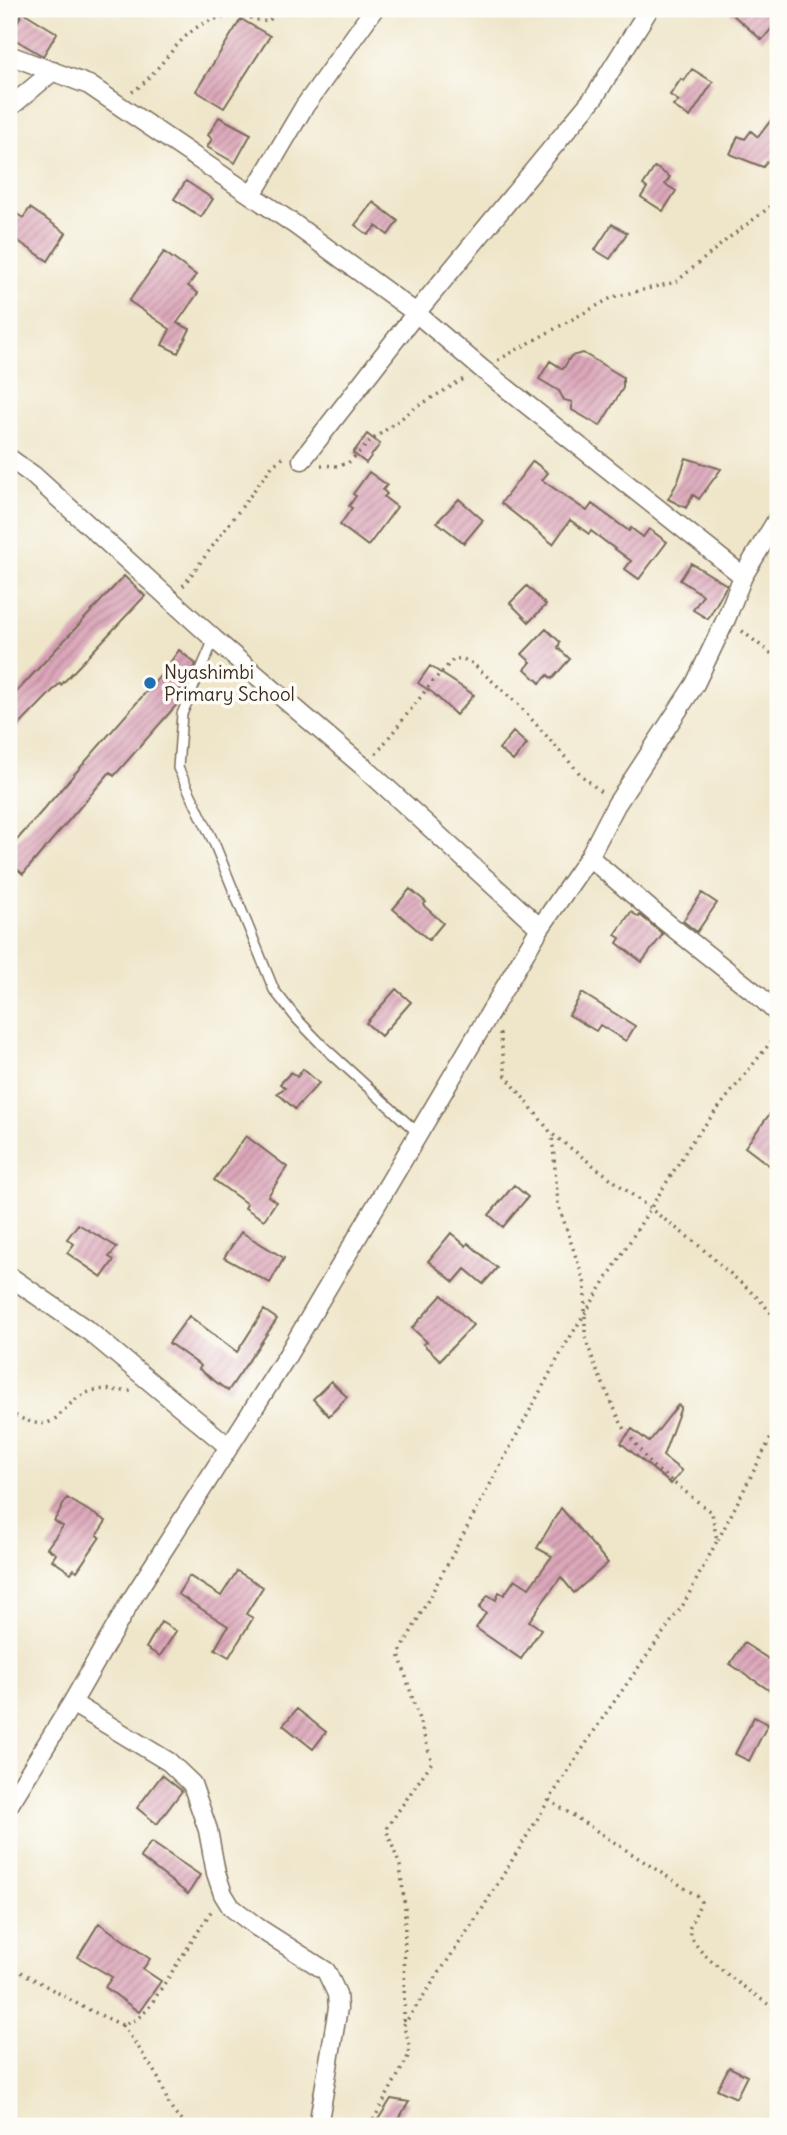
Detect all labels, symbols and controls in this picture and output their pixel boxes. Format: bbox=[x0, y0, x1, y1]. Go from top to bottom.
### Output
place label: Nyashimbi Primary School bbox=[164, 660, 295, 706]
marker: Nyashimbi Primary School bbox=[142, 675, 158, 691]

